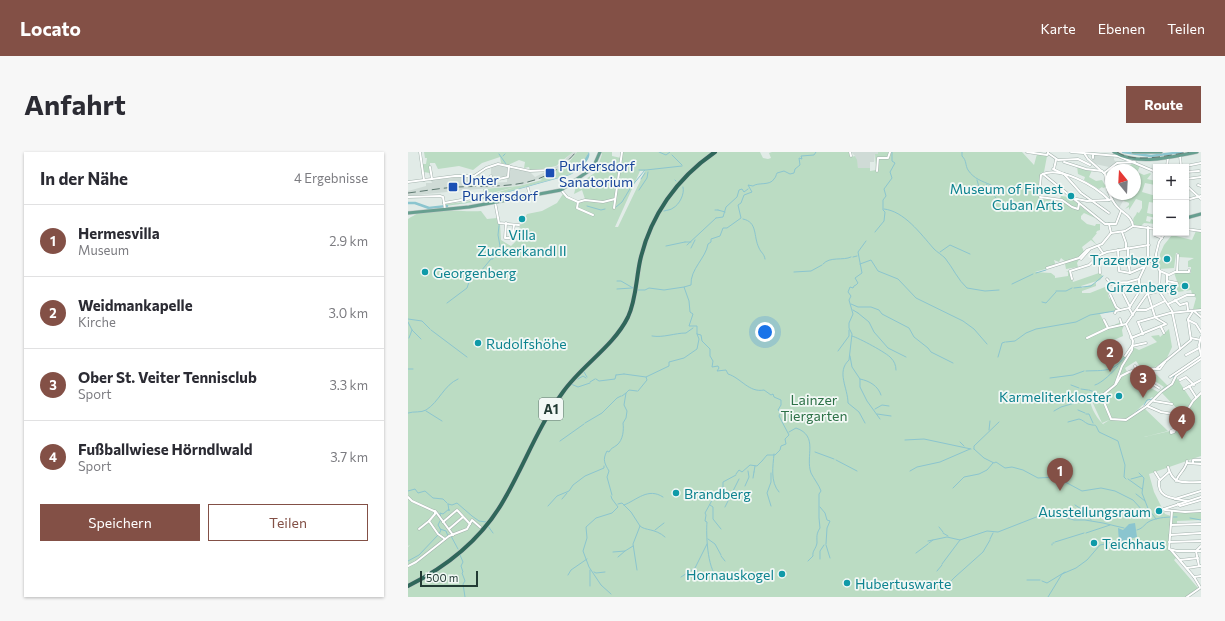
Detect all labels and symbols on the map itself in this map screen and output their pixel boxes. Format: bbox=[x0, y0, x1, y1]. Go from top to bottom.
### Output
place label: Purkersdorf Sanatorium bbox=[559, 157, 636, 190]
north arrow bbox=[1105, 164, 1141, 200]
marker: Purkersdorf Sanatorium bbox=[544, 167, 556, 179]
place label: Unter Purkersdorf bbox=[462, 171, 539, 204]
place label: Museum of Finest Cuban Arts bbox=[950, 180, 1063, 213]
marker: Unter Purkersdorf bbox=[447, 181, 459, 193]
marker: Museum of Finest Cuban Arts bbox=[1066, 191, 1076, 201]
marker: Villa Zuckerkandl II bbox=[517, 214, 527, 224]
place label: Villa Zuckerkandl II bbox=[477, 226, 567, 259]
place label: Trazerberg bbox=[1090, 251, 1159, 268]
marker: Trazerberg bbox=[1162, 254, 1172, 264]
place label: Georgenberg bbox=[433, 264, 517, 281]
marker: Georgenberg bbox=[420, 267, 430, 277]
place label: Girzenberg bbox=[1106, 278, 1177, 295]
marker: Girzenberg bbox=[1180, 281, 1190, 291]
your location bbox=[755, 322, 775, 342]
place label: Rudolfshöhe bbox=[486, 335, 567, 352]
marker: Rudolfshöhe bbox=[473, 338, 483, 348]
pin: 2 bbox=[1097, 339, 1123, 372]
pin: 3 bbox=[1130, 365, 1156, 398]
place label: Karmeliterkloster bbox=[999, 388, 1111, 405]
park label: Lainzer Tiergarten bbox=[781, 391, 848, 424]
marker: Karmeliterkloster bbox=[1114, 391, 1124, 401]
road number: A1 bbox=[539, 398, 563, 420]
pin: 4 bbox=[1169, 406, 1195, 439]
pin: 1 bbox=[1047, 458, 1073, 491]
place label: Brandberg bbox=[684, 485, 751, 502]
marker: Brandberg bbox=[671, 488, 681, 498]
place label: Ausstellungsraum bbox=[1038, 503, 1151, 520]
marker: Ausstellungsraum bbox=[1154, 506, 1164, 516]
place label: Teichhaus bbox=[1102, 535, 1165, 552]
marker: Teichhaus bbox=[1089, 538, 1099, 548]
place label: Hornauskogel bbox=[686, 566, 774, 583]
scale bar bbox=[420, 569, 478, 588]
marker: Hornauskogel bbox=[777, 569, 787, 579]
place label: Hubertuswarte bbox=[855, 575, 951, 592]
marker: Hubertuswarte bbox=[842, 578, 852, 588]

